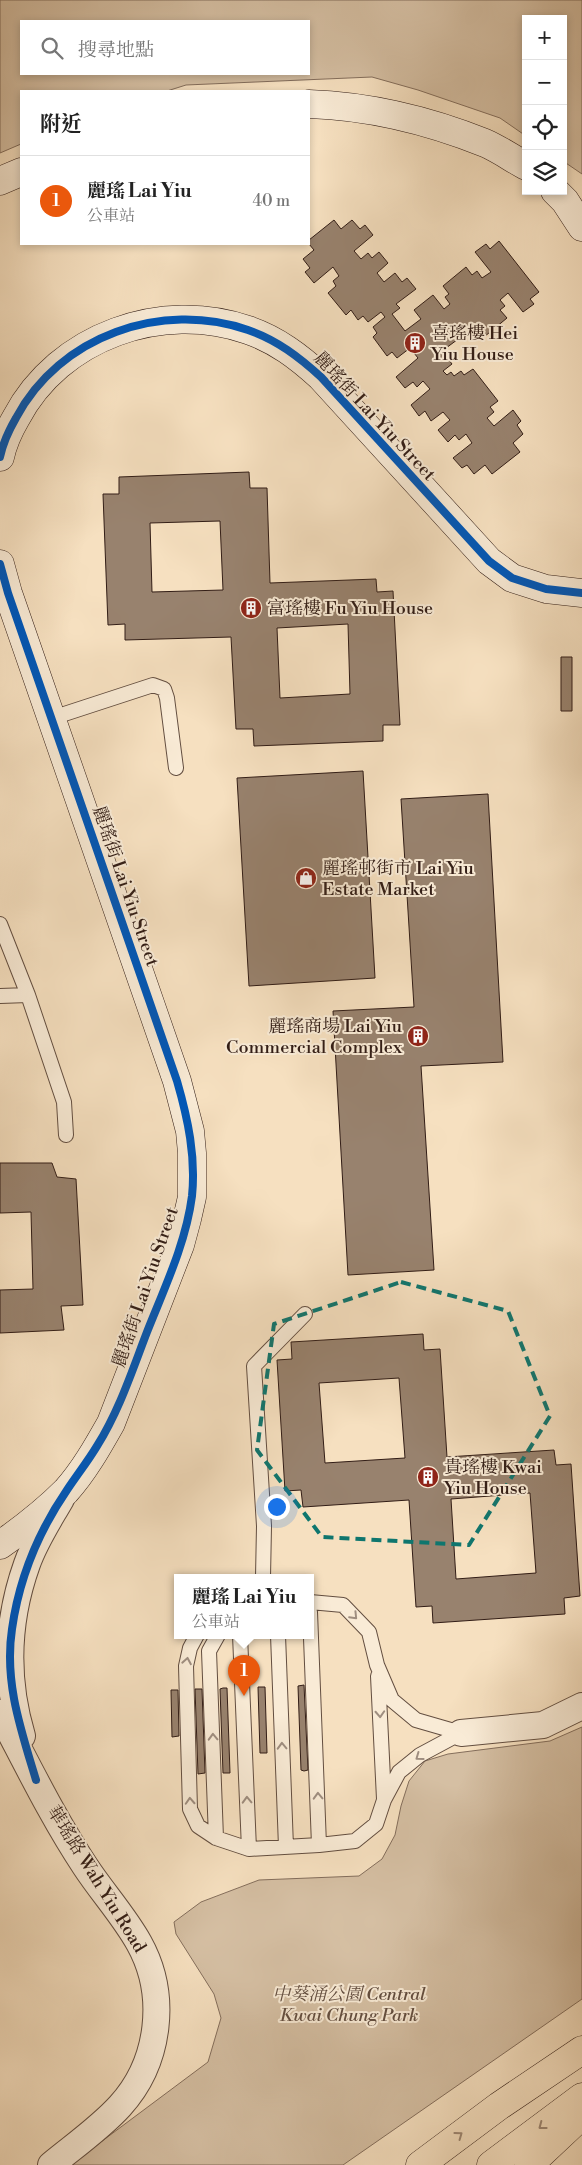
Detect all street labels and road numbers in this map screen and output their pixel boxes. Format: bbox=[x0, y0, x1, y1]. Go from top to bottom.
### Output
street label: 麗瑤街 Lai Yiu Street bbox=[309, 347, 441, 486]
street label: 麗瑤街 Lai Yiu Street bbox=[87, 803, 164, 970]
street label: 麗瑤街 Lai Yiu Street bbox=[107, 1203, 184, 1370]
street label: 華瑤路 Wah Yiu Road bbox=[42, 1801, 152, 1958]

